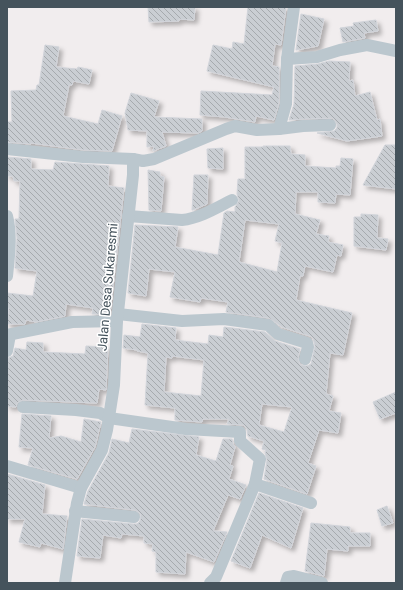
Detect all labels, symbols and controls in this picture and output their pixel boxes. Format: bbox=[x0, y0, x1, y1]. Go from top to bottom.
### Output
street label: Jalan Desa Sukaresmi bbox=[94, 222, 121, 352]

